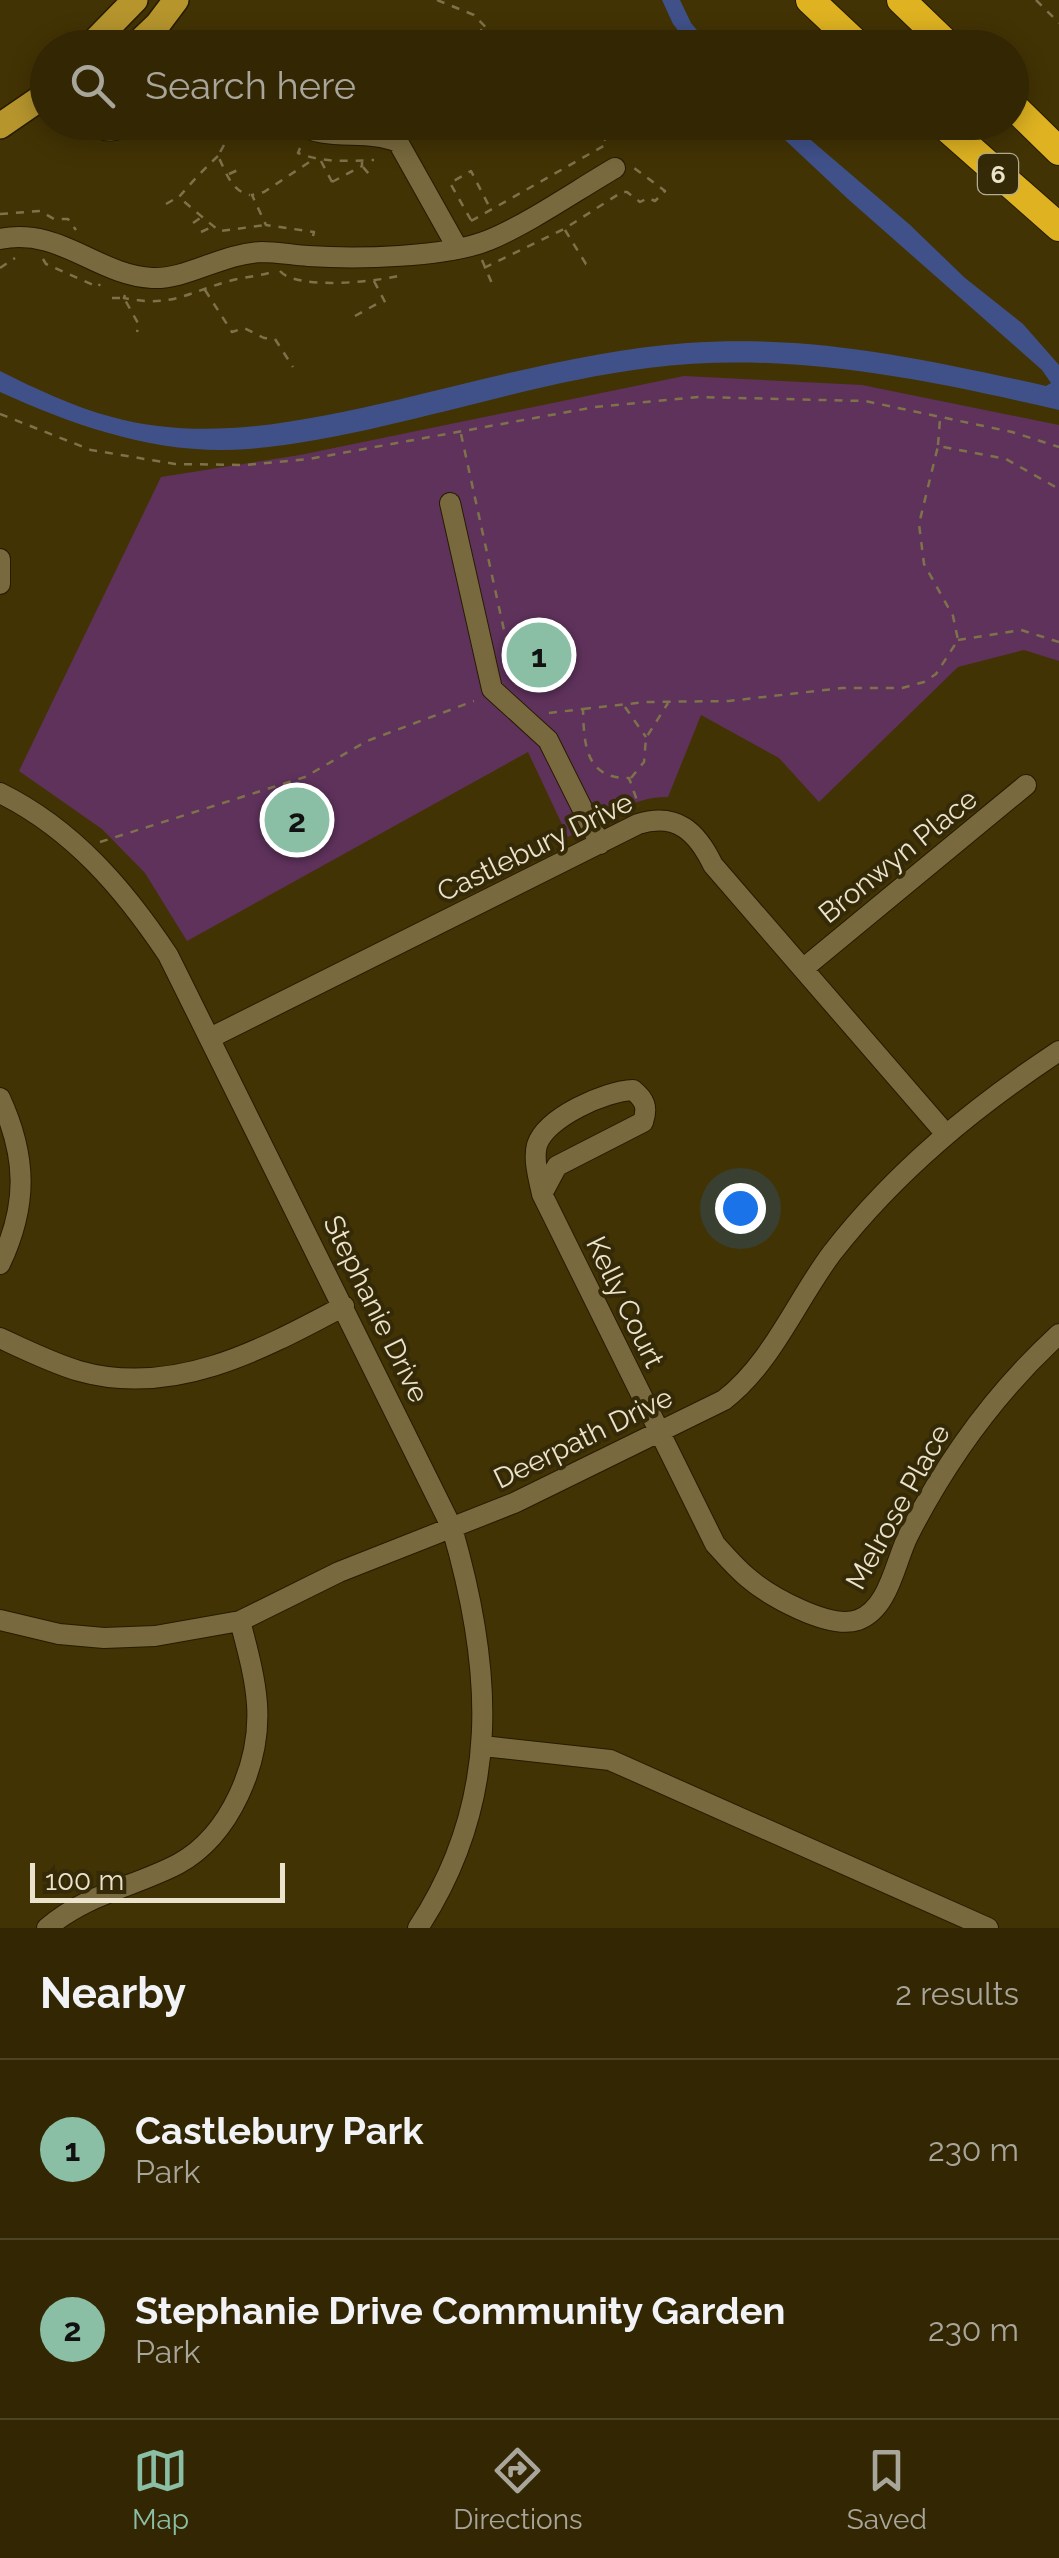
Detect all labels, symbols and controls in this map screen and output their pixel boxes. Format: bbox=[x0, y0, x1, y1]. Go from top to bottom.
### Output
search box bbox=[30, 30, 1029, 140]
icon: search bbox=[65, 58, 120, 113]
text: Search here bbox=[145, 63, 356, 108]
road number: 6 bbox=[978, 154, 1018, 194]
pin: 1 bbox=[506, 618, 572, 692]
pin: 2 bbox=[264, 782, 330, 858]
street label: Bronwyn Place bbox=[812, 782, 984, 930]
street label: Castlebury Drive bbox=[432, 785, 638, 909]
your location bbox=[715, 1183, 766, 1234]
street label: Stephanie Drive bbox=[316, 1210, 436, 1408]
street label: Kelly Court bbox=[579, 1231, 671, 1373]
street label: Deerpath Drive bbox=[488, 1380, 678, 1496]
street label: Melrose Place bbox=[839, 1419, 957, 1595]
scale bar bbox=[30, 1858, 285, 1902]
text: 100 m bbox=[45, 1864, 124, 1897]
text: Nearby bbox=[40, 1969, 186, 2018]
text: 2 results bbox=[895, 1975, 1019, 2012]
text: Castlebury Park bbox=[135, 2108, 423, 2153]
text: 1 bbox=[65, 2131, 80, 2168]
text: 230 m bbox=[928, 2131, 1019, 2168]
text: Park bbox=[135, 2153, 200, 2190]
text: Stephanie Drive Community Garden bbox=[135, 2288, 786, 2333]
text: 2 bbox=[63, 2311, 82, 2348]
text: 230 m bbox=[928, 2311, 1019, 2348]
text: Park bbox=[135, 2333, 200, 2370]
tab: Map bbox=[132, 2443, 189, 2536]
tab: Directions bbox=[453, 2443, 583, 2536]
tab: Saved bbox=[847, 2443, 927, 2536]

